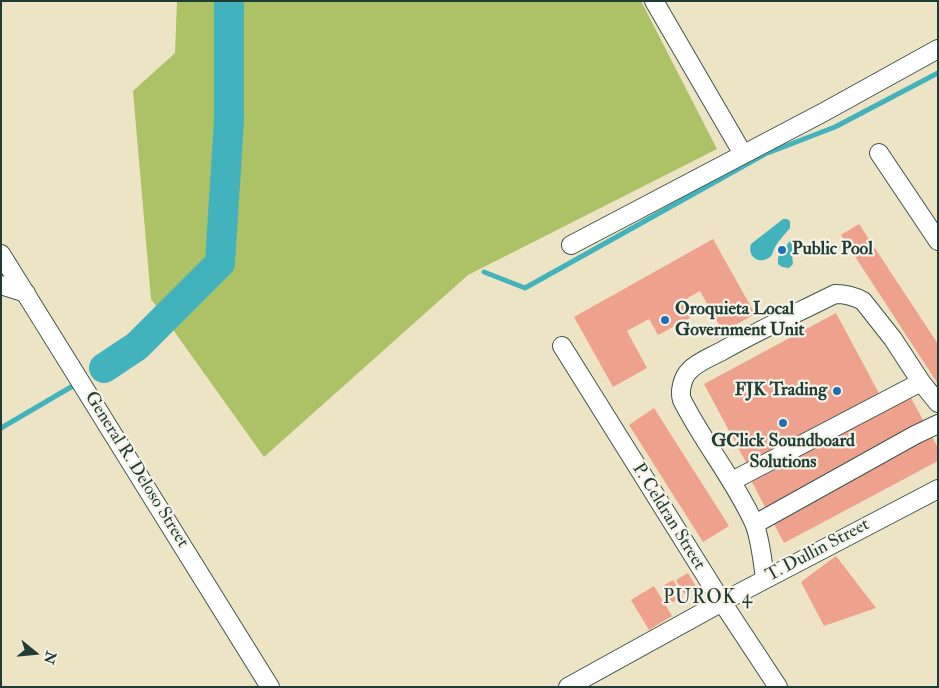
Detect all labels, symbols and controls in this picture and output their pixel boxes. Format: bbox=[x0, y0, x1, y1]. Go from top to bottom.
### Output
place label: Public Pool bbox=[792, 239, 873, 261]
marker: Public Pool bbox=[776, 244, 788, 256]
place label: Oroquieta Local Government Unit bbox=[675, 299, 804, 342]
marker: Oroquieta Local Government Unit bbox=[659, 314, 671, 326]
place label: FJK Trading bbox=[735, 380, 827, 402]
marker: FJK Trading bbox=[831, 385, 843, 397]
street label: General R. Deloso Street bbox=[79, 388, 193, 552]
marker: GClick Soundboard Solutions bbox=[777, 417, 789, 429]
place label: GClick Soundboard Solutions bbox=[711, 431, 855, 474]
street label: P. Celdran Street bbox=[627, 460, 709, 574]
street label: T. Dullin Street bbox=[762, 515, 874, 587]
district label: PUROK 4 bbox=[662, 588, 754, 610]
north arrow bbox=[10, 628, 60, 678]
text: N bbox=[40, 649, 60, 666]

